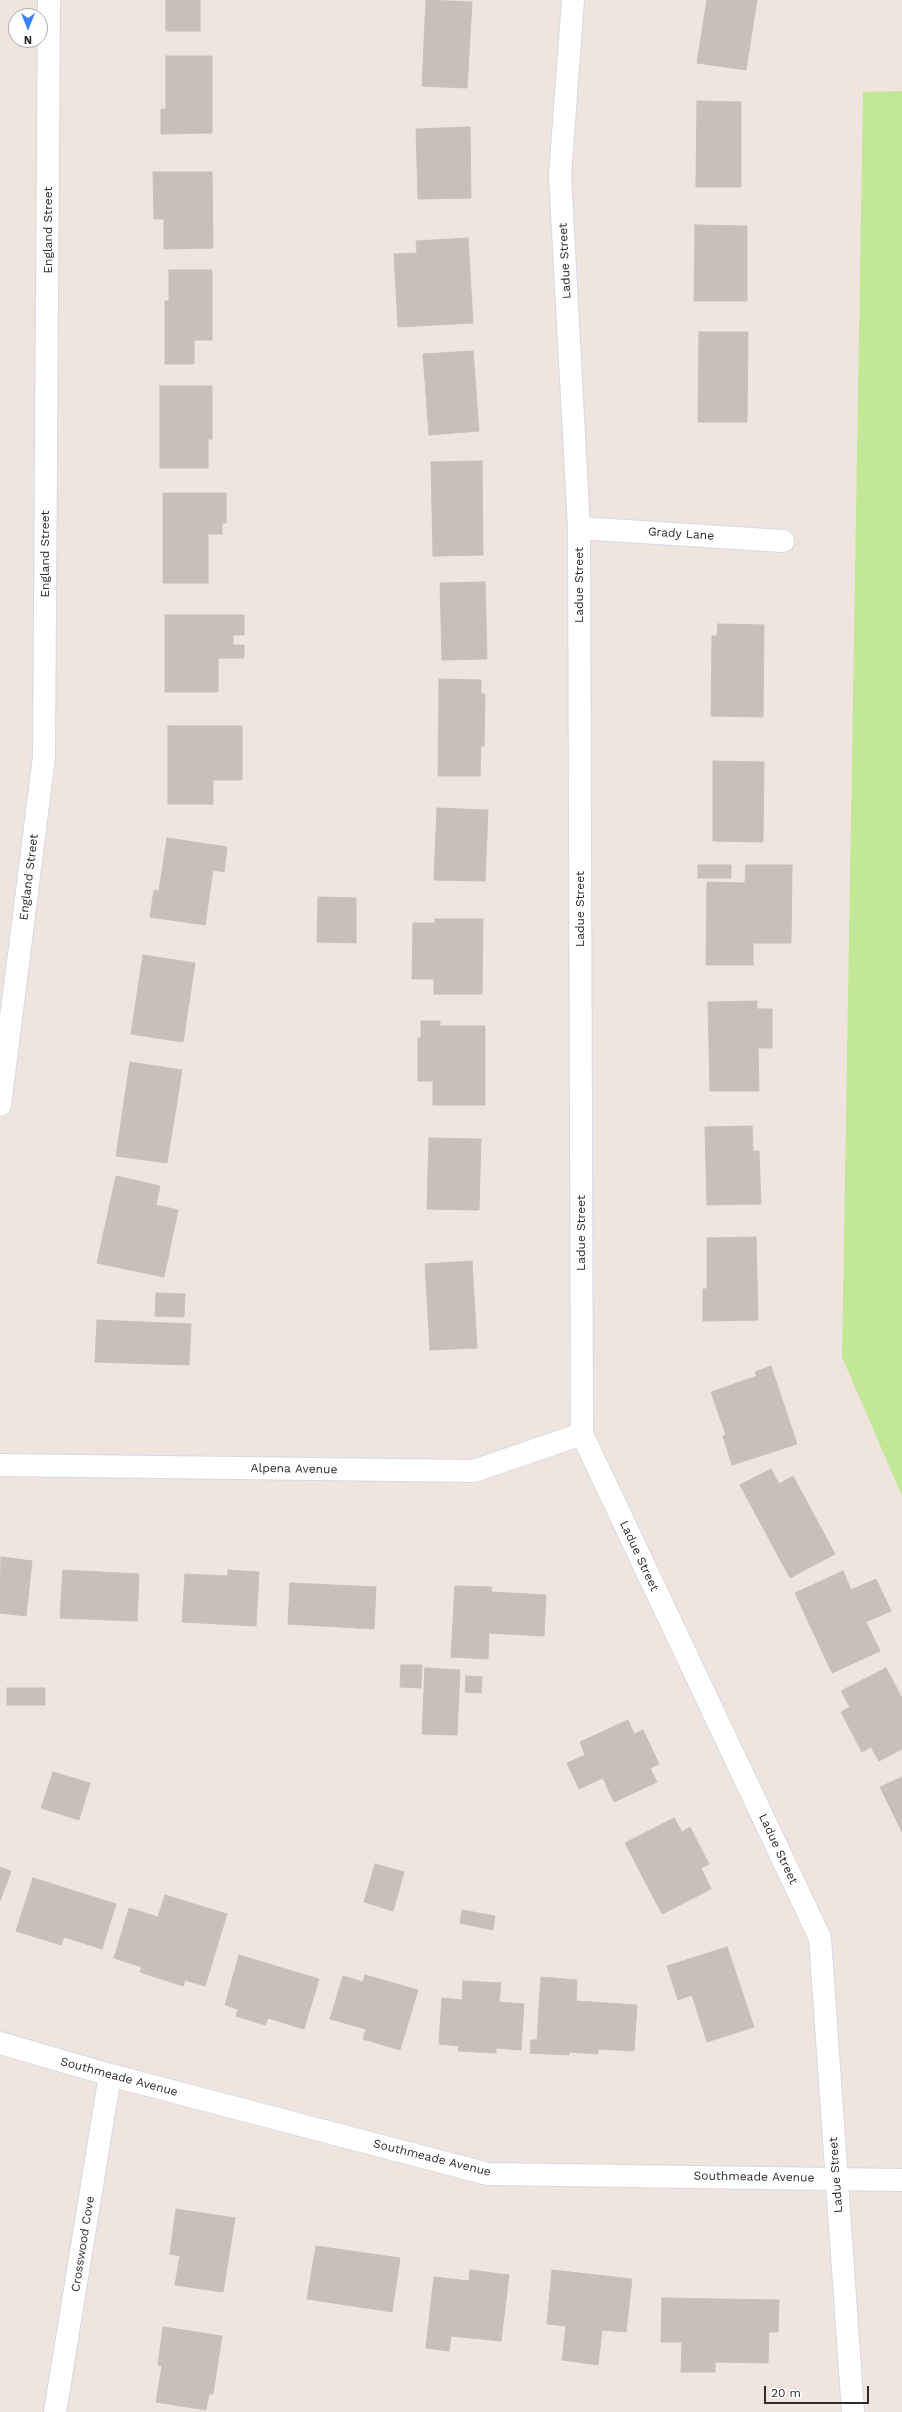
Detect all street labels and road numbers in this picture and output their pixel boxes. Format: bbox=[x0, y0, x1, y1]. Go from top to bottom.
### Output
street label: England Street bbox=[41, 186, 55, 274]
street label: Ladue Street bbox=[556, 223, 574, 299]
street label: England Street bbox=[38, 510, 52, 598]
street label: Grady Lane bbox=[647, 525, 715, 543]
street label: Ladue Street bbox=[572, 547, 586, 623]
street label: England Street bbox=[17, 833, 41, 921]
street label: Ladue Street bbox=[573, 871, 587, 947]
street label: Ladue Street bbox=[574, 1195, 588, 1271]
street label: Alpena Avenue bbox=[250, 1461, 338, 1477]
street label: Ladue Street bbox=[616, 1519, 662, 1593]
street label: Ladue Street bbox=[755, 1812, 801, 1886]
street label: Southmeade Avenue bbox=[59, 2054, 179, 2100]
street label: Southmeade Avenue bbox=[372, 2136, 492, 2180]
street label: Ladue Street bbox=[826, 2137, 846, 2213]
street label: Southmeade Avenue bbox=[693, 2169, 815, 2185]
street label: Crosswood Cove bbox=[68, 2195, 98, 2293]

